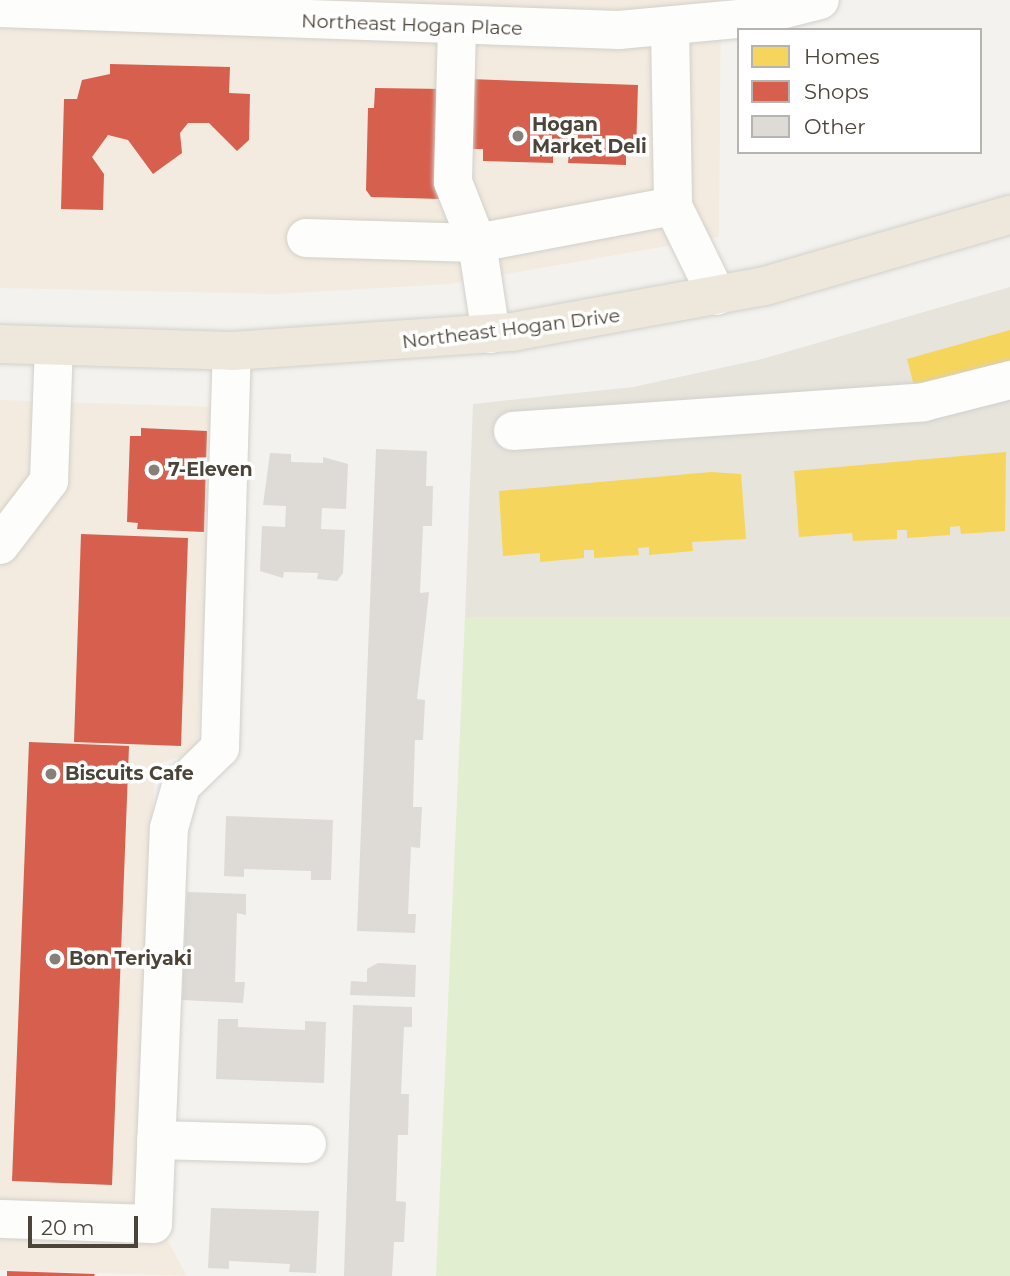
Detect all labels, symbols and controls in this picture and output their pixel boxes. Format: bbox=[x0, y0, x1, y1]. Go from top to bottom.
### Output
street label: Northeast Hogan Place bbox=[301, 10, 523, 40]
legend bbox=[737, 28, 982, 154]
text: Homes bbox=[804, 44, 879, 69]
text: Shops bbox=[804, 79, 869, 104]
place label: Hogan Market Deli bbox=[532, 114, 647, 158]
text: Other bbox=[804, 114, 866, 139]
marker: Hogan Market Deli bbox=[510, 128, 526, 144]
street label: Northeast Hogan Drive bbox=[401, 304, 621, 354]
place label: 7-Eleven bbox=[168, 459, 253, 481]
marker: 7-Eleven bbox=[146, 462, 162, 478]
place label: Biscuits Cafe bbox=[65, 763, 194, 785]
marker: Biscuits Cafe bbox=[43, 766, 59, 782]
place label: Bon Teriyaki bbox=[69, 948, 192, 970]
marker: Bon Teriyaki bbox=[47, 951, 63, 967]
scale bar bbox=[32, 1202, 142, 1246]
text: 20 m bbox=[41, 1215, 95, 1240]

